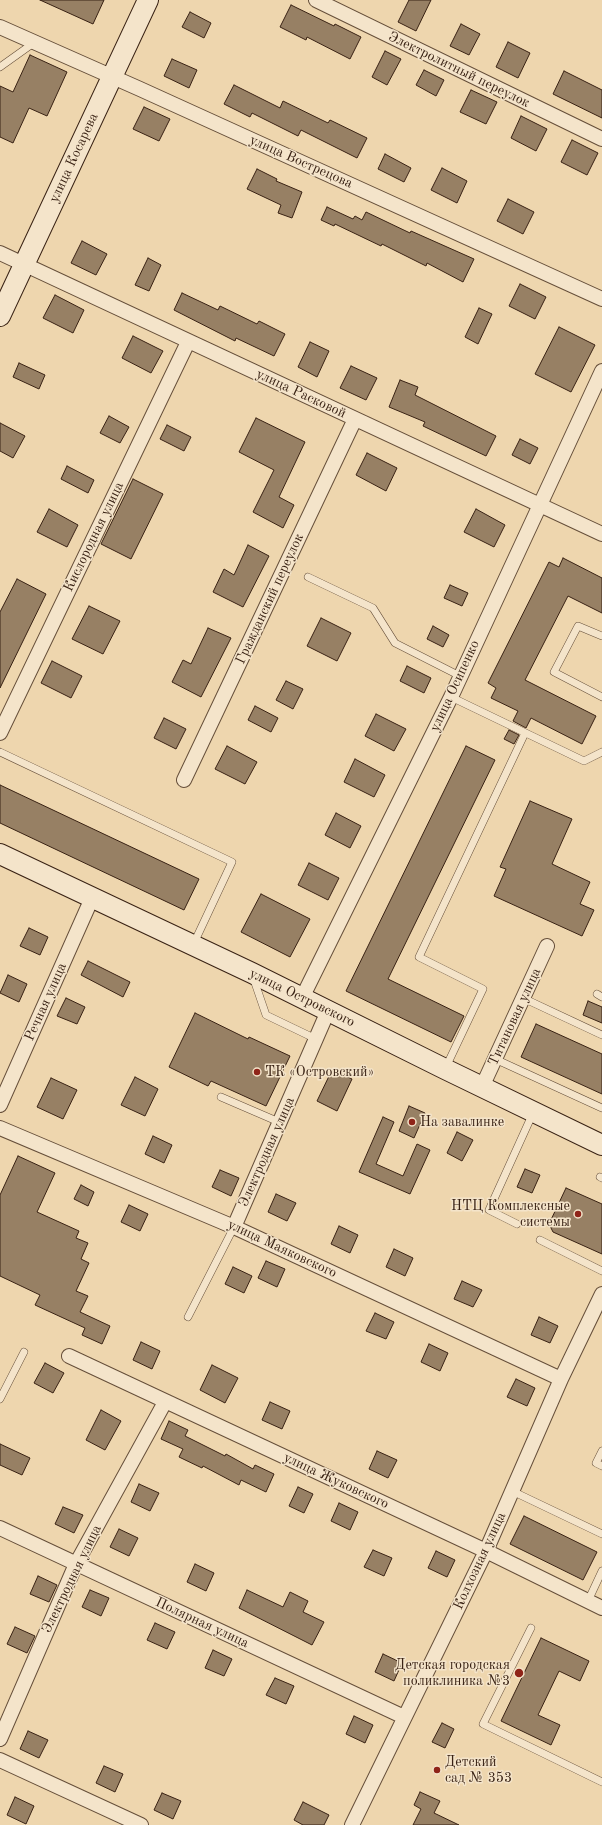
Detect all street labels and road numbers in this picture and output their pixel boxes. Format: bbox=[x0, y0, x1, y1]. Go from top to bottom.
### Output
street label: Электролитный переулок bbox=[386, 28, 532, 112]
street label: улица Косарева bbox=[46, 110, 102, 206]
street label: улица Вострецова bbox=[247, 132, 355, 192]
street label: улица Расковой bbox=[253, 366, 349, 422]
street label: Кислородная улица bbox=[60, 479, 128, 595]
street label: Гражданский переулок bbox=[232, 531, 308, 667]
street label: улица Осипенко bbox=[426, 638, 484, 734]
street label: Речная улица bbox=[21, 960, 71, 1044]
street label: улица Островского bbox=[246, 965, 358, 1031]
street label: Титановая улица bbox=[485, 965, 545, 1069]
street label: Электродная улица bbox=[235, 1095, 299, 1209]
street label: улица Маяковского bbox=[225, 1216, 339, 1282]
street label: улица Жуковского bbox=[281, 1449, 391, 1513]
street label: Колхозная улица bbox=[450, 1510, 510, 1612]
street label: Электродная улица bbox=[39, 1522, 105, 1636]
street label: Полярная улица bbox=[153, 1594, 251, 1652]

